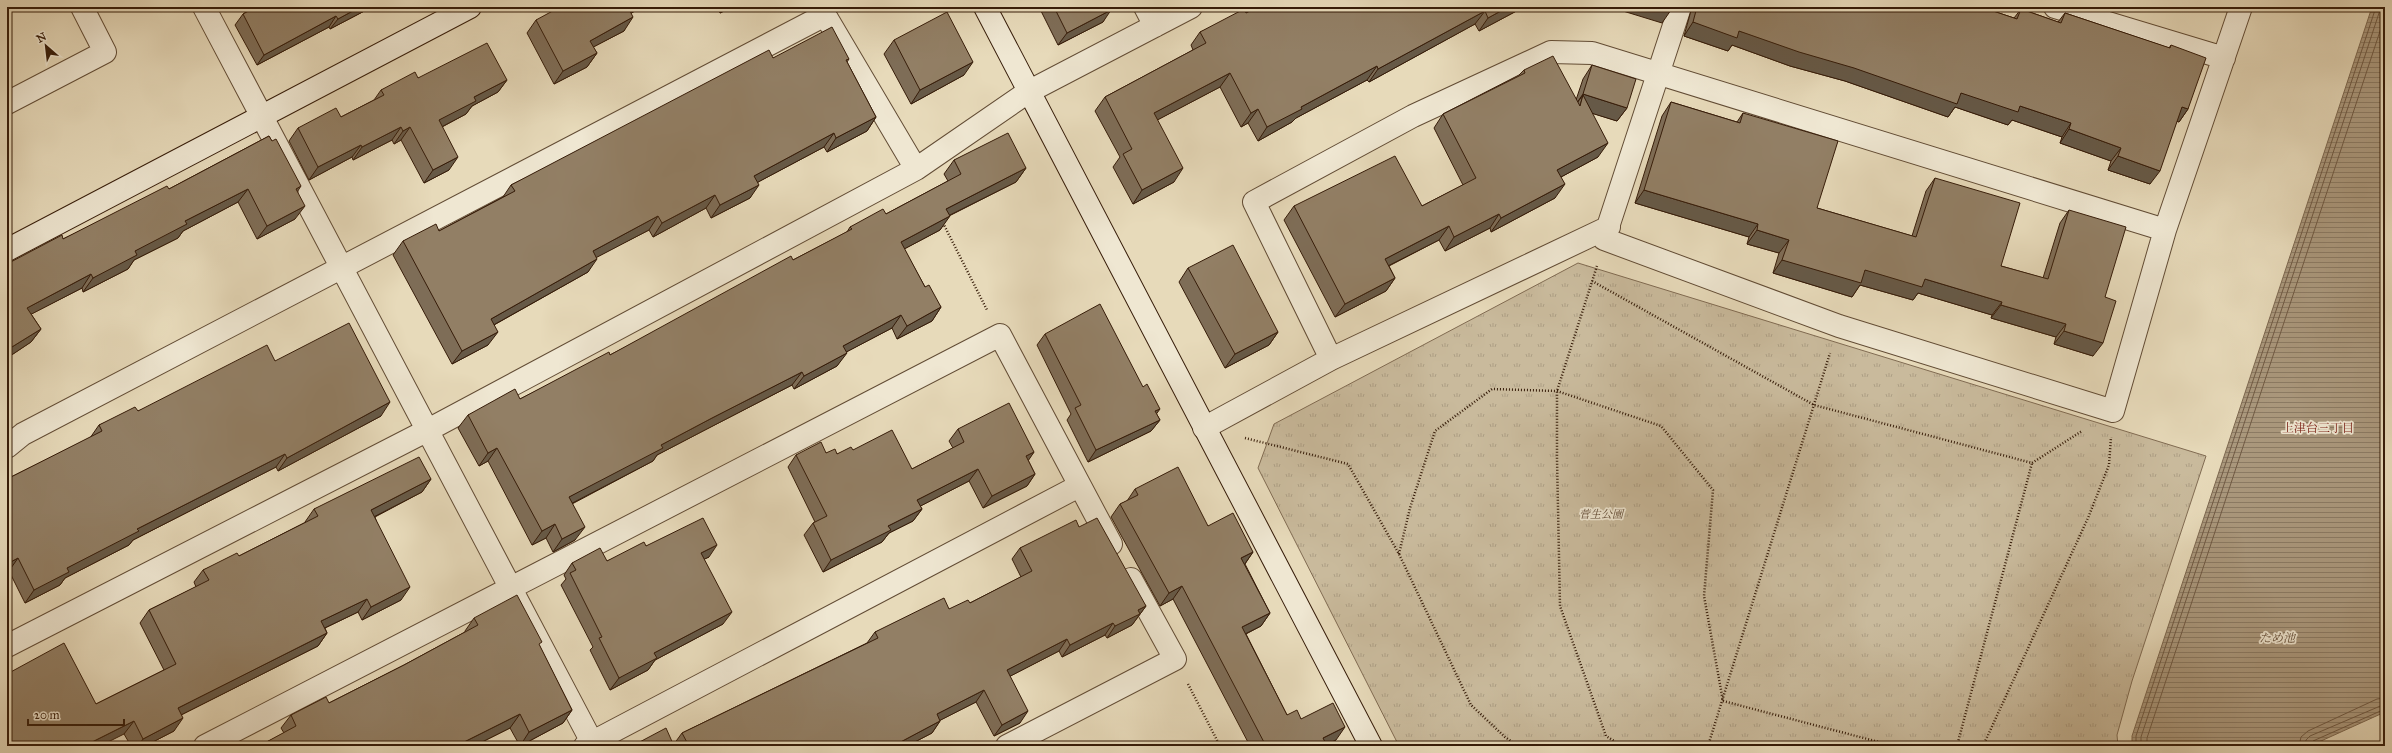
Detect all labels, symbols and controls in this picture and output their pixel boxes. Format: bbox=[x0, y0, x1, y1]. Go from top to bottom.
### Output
north arrow bbox=[26, 26, 66, 66]
text: N bbox=[34, 29, 49, 46]
district label: 上津台三丁目 bbox=[2282, 421, 2354, 435]
park label: 菅生公園 bbox=[1579, 508, 1625, 521]
water label: ため池 bbox=[2259, 631, 2297, 645]
scale bar bbox=[28, 701, 124, 727]
text: 20 m bbox=[34, 708, 60, 722]

